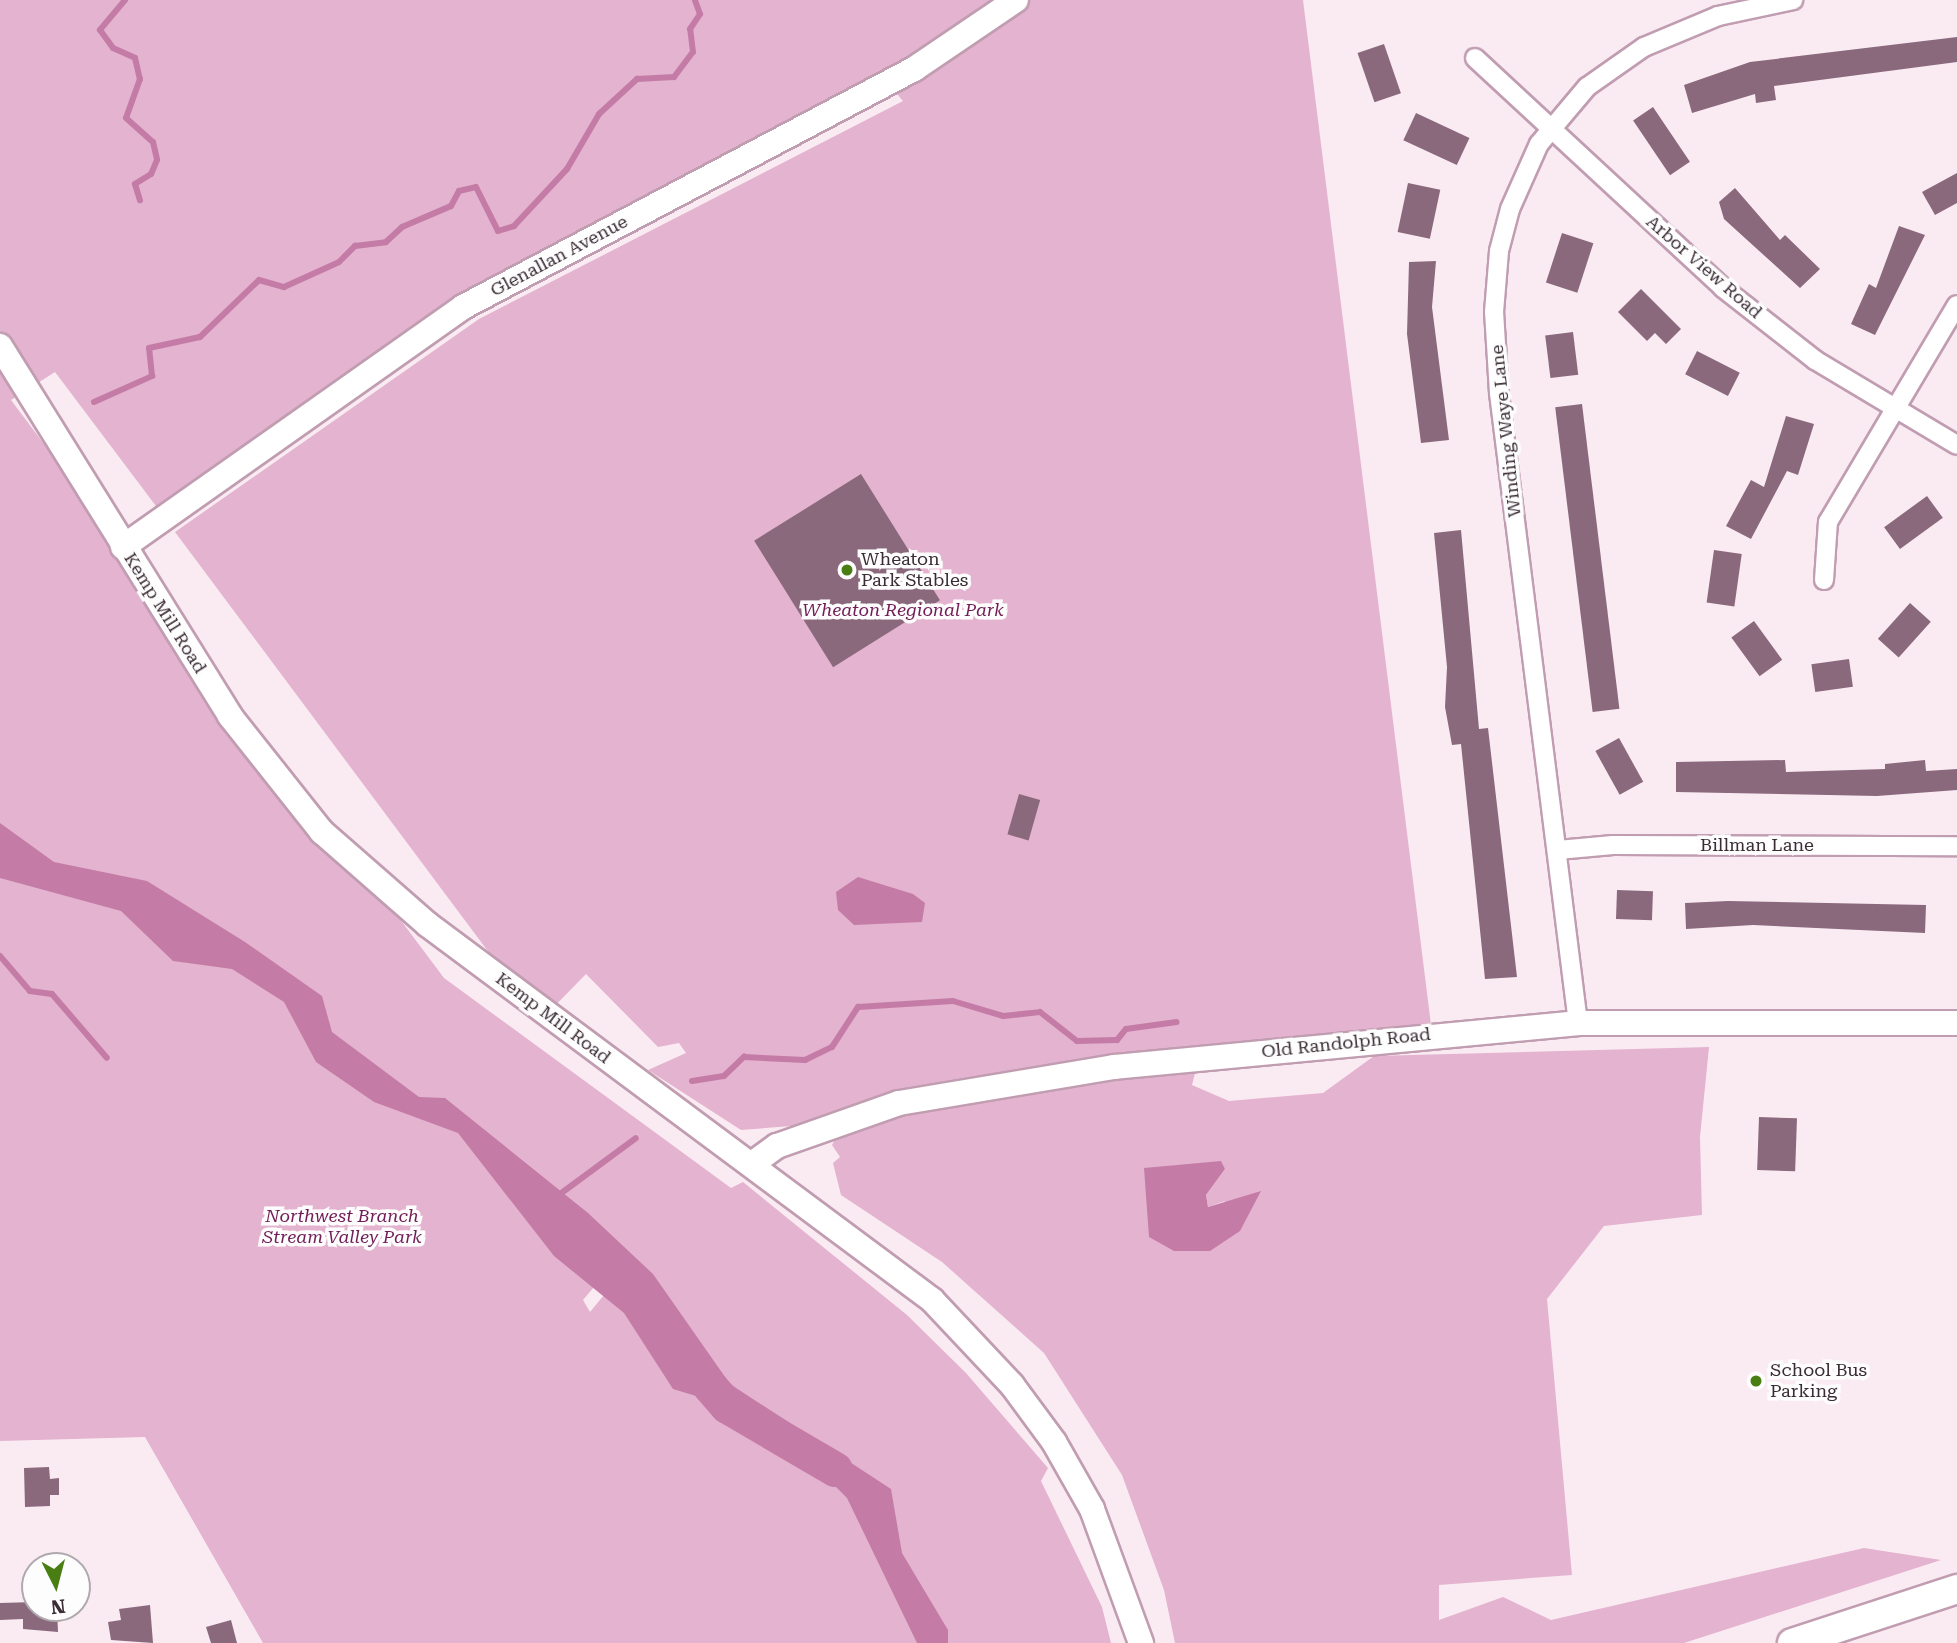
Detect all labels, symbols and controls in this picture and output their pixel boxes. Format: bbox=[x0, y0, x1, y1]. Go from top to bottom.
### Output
street label: Glenallan Avenue bbox=[487, 211, 631, 301]
street label: Arbor View Road bbox=[1642, 211, 1766, 323]
street label: Winding Waye Lane bbox=[1486, 344, 1526, 518]
street label: Kemp Mill Road bbox=[119, 549, 211, 677]
place label: Wheaton Park Stables bbox=[861, 549, 968, 592]
marker: Wheaton Park Stables bbox=[839, 562, 855, 578]
park label: Wheaton Regional Park bbox=[802, 599, 1004, 621]
street label: Billman Lane bbox=[1700, 834, 1814, 856]
street label: Kemp Mill Road bbox=[491, 968, 615, 1068]
street label: Old Randolph Road bbox=[1260, 1023, 1432, 1063]
park label: Northwest Branch Stream Valley Park bbox=[262, 1206, 422, 1248]
place label: School Bus Parking bbox=[1770, 1360, 1867, 1402]
marker: School Bus Parking bbox=[1748, 1373, 1764, 1389]
north arrow bbox=[21, 1552, 91, 1622]
text: N bbox=[50, 1594, 67, 1619]

